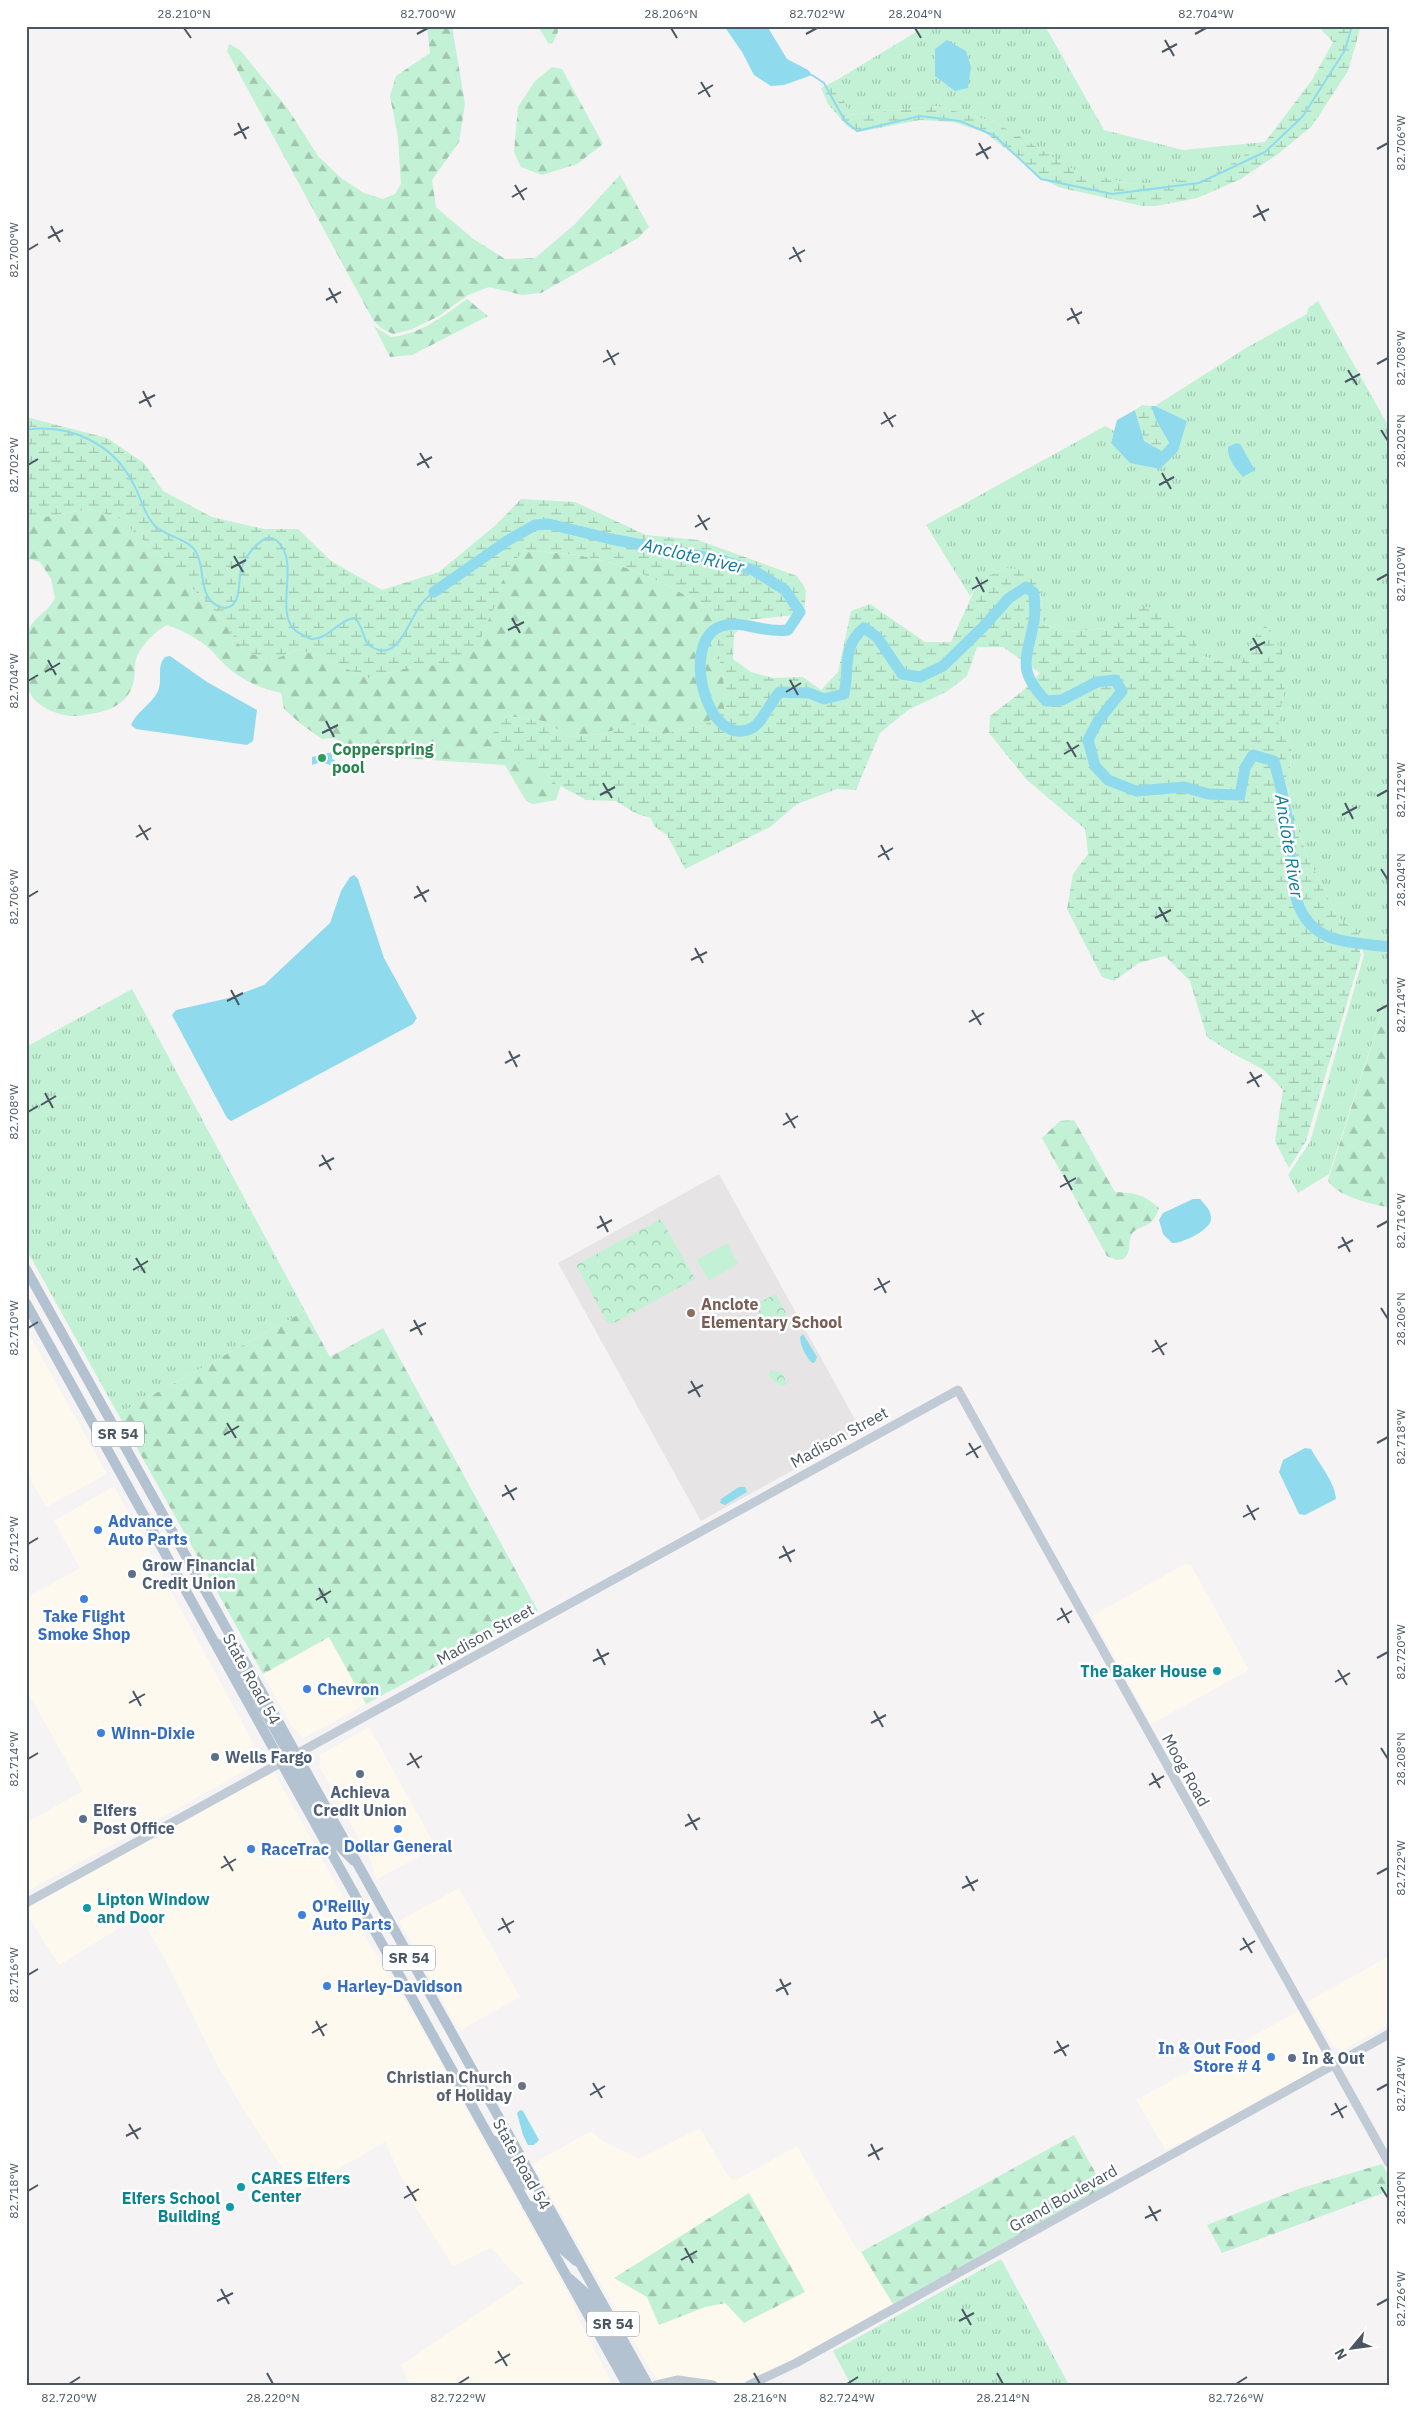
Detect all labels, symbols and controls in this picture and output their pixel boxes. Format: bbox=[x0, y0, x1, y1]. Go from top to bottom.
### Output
text: 28.210°N bbox=[157, 6, 211, 21]
text: 82.700°W bbox=[400, 6, 456, 21]
text: 28.206°N bbox=[644, 6, 698, 21]
text: 82.702°W bbox=[789, 6, 845, 21]
text: 28.204°N bbox=[888, 6, 942, 21]
text: 82.704°W bbox=[1178, 6, 1234, 21]
text: 82.706°W bbox=[1393, 115, 1408, 171]
text: 82.700°W bbox=[6, 222, 21, 278]
text: 82.708°W bbox=[1393, 330, 1408, 386]
text: 28.202°N bbox=[1393, 414, 1408, 468]
text: 82.702°W bbox=[6, 437, 21, 493]
water label: Anclote River bbox=[639, 532, 747, 579]
text: 82.710°W bbox=[1393, 546, 1408, 602]
text: 82.704°W bbox=[6, 653, 21, 709]
place label: Copperspring pool bbox=[332, 739, 434, 777]
marker: Copperspring pool bbox=[316, 752, 328, 764]
text: 82.712°W bbox=[1393, 762, 1408, 818]
water label: Anclote River bbox=[1270, 792, 1309, 900]
text: 28.204°N bbox=[1393, 853, 1408, 907]
text: 82.706°W bbox=[6, 869, 21, 925]
text: 82.714°W bbox=[1393, 977, 1408, 1033]
text: 82.708°W bbox=[6, 1084, 21, 1140]
text: 82.716°W bbox=[1393, 1193, 1408, 1249]
text: 28.206°N bbox=[1393, 1292, 1408, 1346]
place label: Anclote Elementary School bbox=[701, 1294, 842, 1332]
text: 82.710°W bbox=[6, 1300, 21, 1356]
marker: Anclote Elementary School bbox=[685, 1307, 697, 1319]
street label: Madison Street bbox=[787, 1402, 891, 1472]
text: 82.718°W bbox=[1393, 1409, 1408, 1465]
road number: SR 54 bbox=[92, 1422, 144, 1446]
place label: Advance Auto Parts bbox=[108, 1511, 187, 1549]
text: 82.712°W bbox=[6, 1516, 21, 1572]
marker: Advance Auto Parts bbox=[92, 1524, 104, 1536]
place label: Grow Financial Credit Union bbox=[142, 1555, 255, 1593]
marker: Grow Financial Credit Union bbox=[126, 1568, 138, 1580]
marker: Take Flight Smoke Shop bbox=[78, 1593, 90, 1605]
street label: Madison Street bbox=[433, 1599, 537, 1669]
place label: Take Flight Smoke Shop bbox=[37, 1606, 131, 1644]
text: 82.720°W bbox=[1393, 1624, 1408, 1680]
street label: State Road 54 bbox=[219, 1630, 285, 1728]
place label: The Baker House bbox=[1080, 1661, 1207, 1681]
marker: The Baker House bbox=[1211, 1665, 1223, 1677]
place label: Chevron bbox=[317, 1679, 379, 1699]
marker: Chevron bbox=[301, 1683, 313, 1695]
place label: Winn-Dixie bbox=[111, 1723, 195, 1743]
marker: Winn-Dixie bbox=[95, 1727, 107, 1739]
street label: Moog Road bbox=[1158, 1730, 1214, 1810]
text: 82.714°W bbox=[6, 1731, 21, 1787]
text: 28.208°N bbox=[1393, 1732, 1408, 1786]
place label: Wells Fargo bbox=[225, 1747, 312, 1767]
marker: Wells Fargo bbox=[209, 1751, 221, 1763]
marker: Achieva Credit Union bbox=[354, 1768, 366, 1780]
place label: Achieva Credit Union bbox=[313, 1782, 407, 1820]
place label: Elfers Post Office bbox=[93, 1800, 175, 1838]
marker: Elfers Post Office bbox=[77, 1813, 89, 1825]
marker: Dollar General bbox=[392, 1823, 404, 1835]
place label: Dollar General bbox=[344, 1836, 452, 1856]
place label: RaceTrac bbox=[261, 1839, 329, 1859]
text: 82.722°W bbox=[1393, 1840, 1408, 1896]
marker: RaceTrac bbox=[245, 1843, 257, 1855]
place label: Lipton Window and Door bbox=[97, 1889, 210, 1927]
place label: O'Reilly Auto Parts bbox=[312, 1896, 391, 1934]
marker: Lipton Window and Door bbox=[81, 1902, 93, 1914]
marker: O'Reilly Auto Parts bbox=[296, 1909, 308, 1921]
road number: SR 54 bbox=[383, 1946, 435, 1970]
text: 82.716°W bbox=[6, 1947, 21, 2003]
place label: Harley-Davidson bbox=[337, 1976, 462, 1996]
marker: Harley-Davidson bbox=[321, 1980, 333, 1992]
place label: In & Out Food Store # 4 bbox=[1158, 2038, 1261, 2076]
place label: In & Out bbox=[1302, 2048, 1365, 2068]
marker: In & Out Food Store # 4 bbox=[1265, 2051, 1277, 2063]
marker: In & Out bbox=[1286, 2052, 1298, 2064]
text: 82.724°W bbox=[1393, 2056, 1408, 2112]
place label: Christian Church of Holiday bbox=[386, 2067, 512, 2105]
marker: Christian Church of Holiday bbox=[516, 2080, 528, 2092]
street label: State Road 54 bbox=[489, 2115, 555, 2213]
street label: Grand Boulevard bbox=[1005, 2160, 1121, 2236]
text: 82.718°W bbox=[6, 2163, 21, 2219]
place label: CARES Elfers Center bbox=[251, 2168, 350, 2206]
text: 28.210°N bbox=[1393, 2171, 1408, 2225]
marker: CARES Elfers Center bbox=[235, 2181, 247, 2193]
place label: Elfers School Building bbox=[122, 2188, 220, 2226]
marker: Elfers School Building bbox=[224, 2201, 236, 2213]
text: 82.726°W bbox=[1393, 2271, 1408, 2327]
road number: SR 54 bbox=[587, 2312, 639, 2336]
north arrow bbox=[1328, 2324, 1378, 2374]
text: N bbox=[1330, 2346, 1351, 2363]
text: 82.720°W bbox=[41, 2390, 97, 2405]
text: 28.220°N bbox=[246, 2390, 300, 2405]
text: 82.722°W bbox=[430, 2390, 486, 2405]
text: 28.216°N bbox=[733, 2390, 787, 2405]
text: 82.724°W bbox=[819, 2390, 875, 2405]
text: 28.214°N bbox=[976, 2390, 1030, 2405]
text: 82.726°W bbox=[1208, 2390, 1264, 2405]

